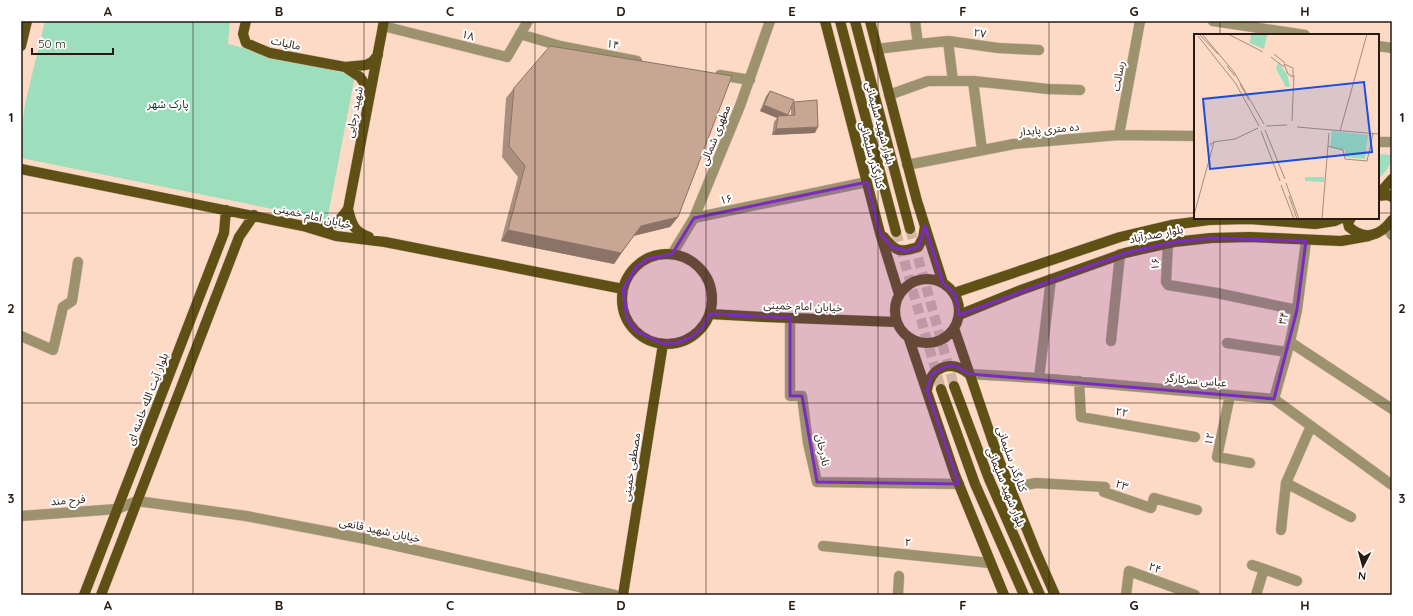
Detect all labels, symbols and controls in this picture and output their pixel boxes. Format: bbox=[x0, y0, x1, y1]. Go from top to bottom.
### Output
text: A bbox=[104, 3, 113, 19]
text: B bbox=[275, 3, 283, 19]
text: C bbox=[446, 3, 454, 19]
text: D bbox=[616, 3, 626, 19]
text: E bbox=[788, 3, 796, 19]
text: F bbox=[959, 3, 967, 19]
text: G bbox=[1129, 3, 1139, 19]
text: H bbox=[1300, 3, 1310, 19]
street label: ۲۷ bbox=[973, 25, 988, 41]
street label: ۱۸ bbox=[460, 27, 476, 43]
scale bar bbox=[32, 30, 113, 56]
street label: مالیات bbox=[270, 33, 302, 53]
inset map bbox=[1194, 34, 1379, 219]
text: 50 m bbox=[38, 36, 66, 51]
street label: ۱۴ bbox=[605, 36, 621, 52]
street label: رسالت bbox=[1108, 60, 1128, 92]
street label: بلوار شهید سلیمانی bbox=[862, 80, 898, 166]
street label: شهید رجایی bbox=[342, 85, 366, 139]
park label: پارک شهر bbox=[146, 97, 189, 112]
street label: مطهری شمالی bbox=[697, 102, 734, 167]
text: 1 bbox=[8, 109, 14, 125]
text: 1 bbox=[1399, 109, 1405, 125]
street label: ده متری پایدار bbox=[1017, 119, 1080, 140]
street label: کنارگذر سلیمانی bbox=[856, 120, 888, 191]
street label: ۱۶ bbox=[718, 191, 734, 207]
street label: خیابان امام خمینی bbox=[273, 200, 354, 233]
street label: بلوار صدرآباد bbox=[1128, 222, 1184, 246]
street label: ۱۶ bbox=[1148, 257, 1162, 271]
street label: خیابان امام خمینی bbox=[763, 298, 843, 315]
text: 2 bbox=[7, 300, 15, 316]
text: 2 bbox=[1398, 300, 1406, 316]
street label: ۳۴ bbox=[1275, 310, 1291, 326]
street label: بلوار آیت الله خامنه ای bbox=[123, 351, 171, 447]
street label: عباس سرکارگر bbox=[1164, 370, 1228, 390]
street label: ۲۲ bbox=[1115, 404, 1129, 420]
street label: کنارگذر سلیمانی bbox=[994, 424, 1031, 494]
street label: مصطفی خمینی bbox=[619, 431, 643, 502]
street label: ۱۲ bbox=[1201, 431, 1217, 447]
street label: نادرخان bbox=[813, 433, 833, 467]
street label: بلوار شهید سلیمانی bbox=[984, 445, 1028, 529]
street label: ۲۳ bbox=[1114, 476, 1130, 494]
text: 3 bbox=[8, 490, 15, 506]
text: 3 bbox=[1399, 490, 1406, 506]
street label: فرح مند bbox=[50, 492, 86, 509]
street label: خیابان شهید قانعی bbox=[338, 515, 422, 546]
street label: ۲ bbox=[904, 535, 912, 549]
north arrow bbox=[1343, 546, 1383, 586]
street label: ۲۴ bbox=[1147, 559, 1163, 577]
text: N bbox=[1357, 569, 1367, 583]
text: A bbox=[104, 597, 113, 613]
text: B bbox=[275, 597, 283, 613]
text: C bbox=[446, 597, 454, 613]
text: D bbox=[616, 597, 626, 613]
text: E bbox=[788, 597, 796, 613]
text: F bbox=[959, 597, 967, 613]
text: G bbox=[1129, 597, 1139, 613]
text: H bbox=[1300, 597, 1310, 613]

